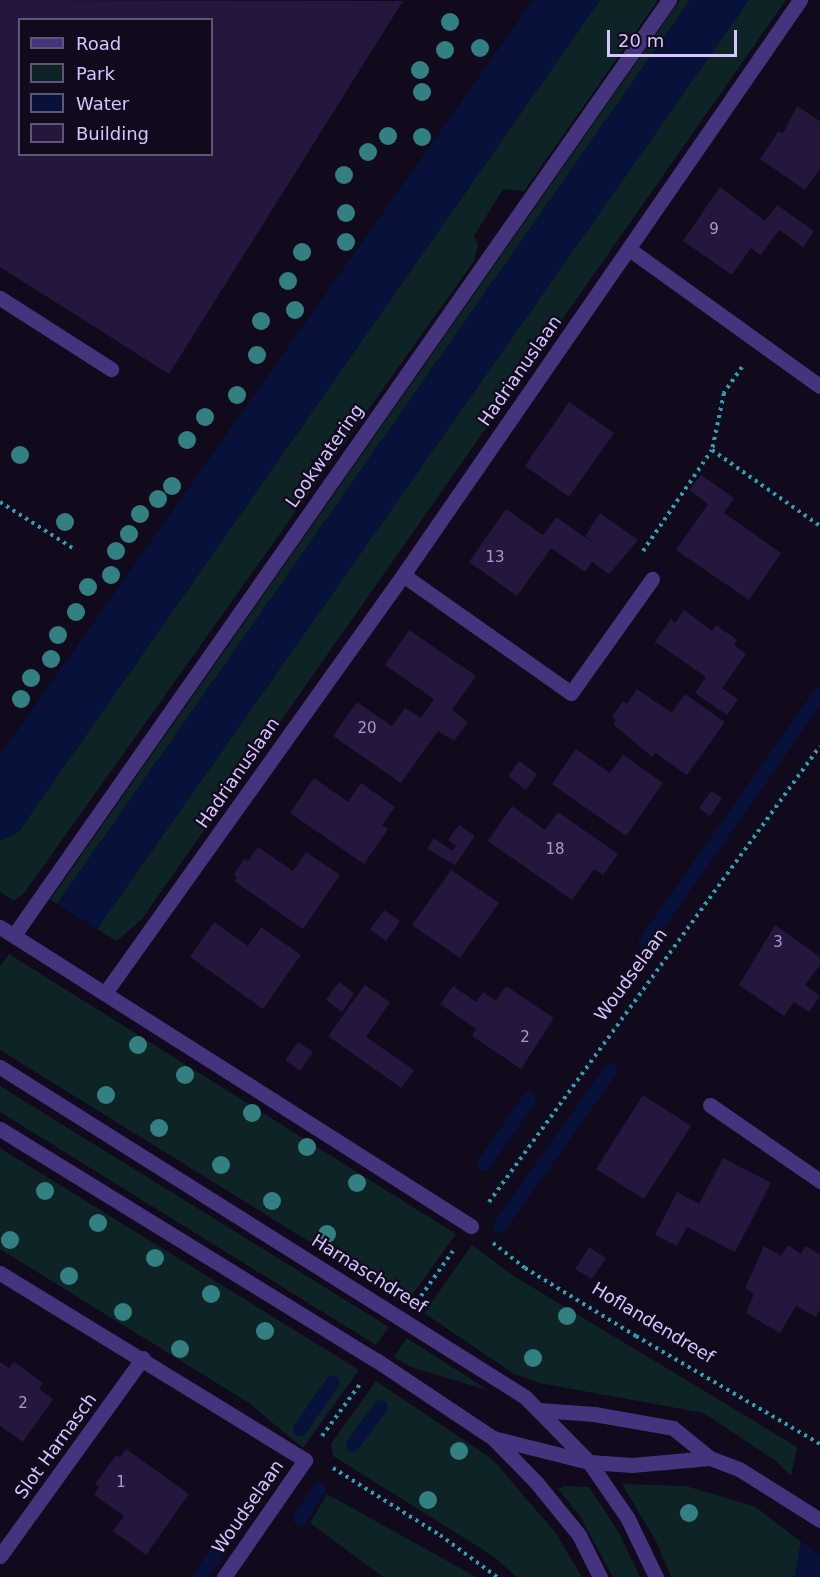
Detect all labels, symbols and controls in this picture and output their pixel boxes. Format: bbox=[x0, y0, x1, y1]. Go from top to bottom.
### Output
legend bbox=[18, 18, 213, 156]
scale bar bbox=[610, 18, 740, 56]
text: 20 m bbox=[618, 30, 664, 51]
text: Road bbox=[76, 33, 121, 54]
text: Park bbox=[76, 63, 115, 84]
text: Water bbox=[76, 93, 129, 114]
text: Building bbox=[76, 123, 149, 144]
house number: 9 bbox=[709, 221, 719, 239]
street label: Hadrianuslaan bbox=[474, 312, 566, 430]
street label: Lookwatering bbox=[281, 400, 369, 512]
house number: 13 bbox=[485, 549, 505, 567]
street label: Hadrianuslaan bbox=[192, 714, 284, 832]
house number: 20 bbox=[357, 720, 377, 738]
house number: 18 bbox=[545, 841, 565, 859]
street label: Woudselaan bbox=[590, 924, 672, 1026]
house number: 3 bbox=[773, 934, 783, 952]
house number: 2 bbox=[520, 1029, 530, 1047]
street label: Harnaschdreef bbox=[307, 1230, 431, 1318]
street label: Hoflandendreef bbox=[588, 1278, 718, 1368]
street label: Slot Harnasch bbox=[11, 1389, 101, 1503]
house number: 2 bbox=[18, 1395, 28, 1413]
street label: Woudselaan bbox=[208, 1456, 288, 1558]
house number: 1 bbox=[116, 1474, 126, 1492]

